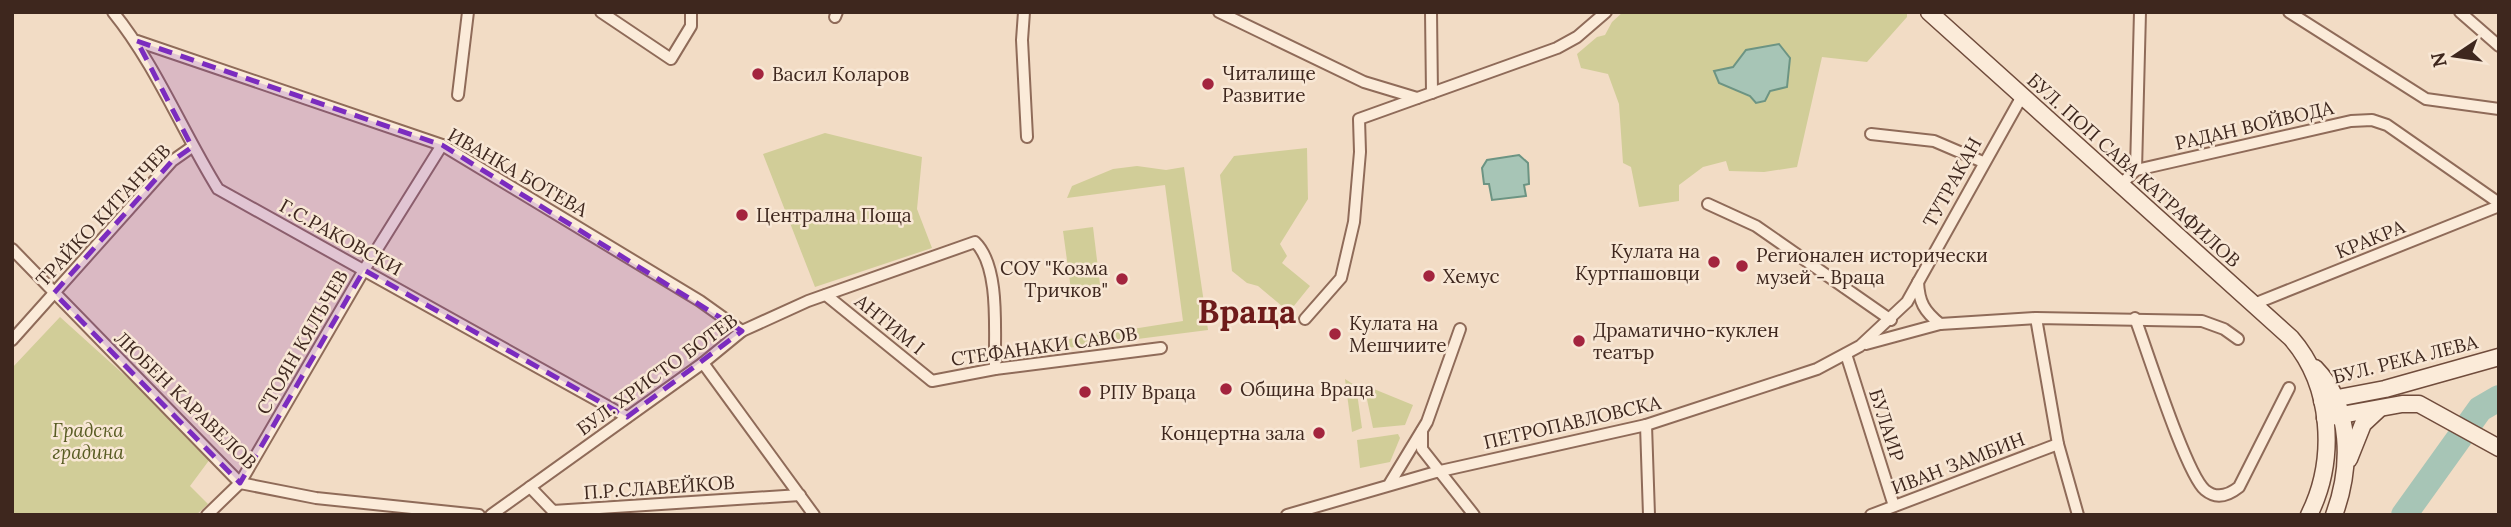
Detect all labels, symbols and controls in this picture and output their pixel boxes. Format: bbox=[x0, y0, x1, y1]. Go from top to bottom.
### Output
north arrow bbox=[2420, 21, 2490, 91]
text: N bbox=[2425, 50, 2452, 70]
place label: Читалище Развитие bbox=[1222, 61, 1316, 107]
place label: Васил Коларов bbox=[772, 62, 909, 86]
marker: Васил Коларов bbox=[750, 66, 766, 82]
street label: БУЛ. ПОП САВА КАТРАФИЛОВ bbox=[2022, 68, 2246, 272]
marker: Читалище Развитие bbox=[1200, 76, 1216, 92]
street label: РАДАН ВОЙВОДА bbox=[2172, 95, 2337, 155]
street label: ИВАНКА БОТЕВА bbox=[444, 122, 593, 222]
street label: ТУТРАКАН bbox=[1918, 133, 1986, 231]
street label: ТРАЙКО КИТАНЧЕВ bbox=[31, 138, 176, 291]
street label: Г.С.РАКОВСКИ bbox=[275, 193, 407, 281]
place label: Централна Поща bbox=[756, 203, 912, 227]
marker: Централна Поща bbox=[734, 207, 750, 223]
street label: КРАКРА bbox=[2332, 214, 2409, 264]
place label: Кулата на Куртпашовци bbox=[1575, 239, 1700, 285]
place label: Регионален исторически музей - Враца bbox=[1756, 243, 1988, 289]
marker: Кулата на Куртпашовци bbox=[1706, 254, 1722, 270]
place label: СОУ "Козма Тричков" bbox=[1000, 256, 1108, 302]
marker: Регионален исторически музей - Враца bbox=[1734, 258, 1750, 274]
place label: Хемус bbox=[1443, 264, 1500, 288]
street label: СТОЯН КЯЛЪЧЕВ bbox=[251, 265, 353, 418]
marker: Хемус bbox=[1421, 268, 1437, 284]
marker: СОУ "Козма Тричков" bbox=[1114, 271, 1130, 287]
street label: АНТИМ I bbox=[850, 288, 930, 359]
district label: Враца bbox=[1198, 290, 1296, 332]
street label: БУЛ. ХРИСТО БОТЕВ bbox=[572, 308, 742, 440]
place label: Кулата на Мешчиите bbox=[1349, 311, 1447, 357]
place label: Драматично-куклен театър bbox=[1593, 318, 1779, 364]
street label: СТЕФАНАКИ САВОВ bbox=[949, 321, 1139, 371]
street label: ЛЮБЕН КАРАВЕЛОВ bbox=[110, 326, 262, 474]
marker: Кулата на Мешчиите bbox=[1327, 326, 1343, 342]
street label: БУЛ. РЕКА ЛЕВА bbox=[2330, 329, 2481, 389]
marker: Драматично-куклен театър bbox=[1571, 333, 1587, 349]
place label: Община Враца bbox=[1240, 377, 1374, 401]
place label: РПУ Враца bbox=[1099, 380, 1196, 404]
marker: Община Враца bbox=[1218, 381, 1234, 397]
marker: РПУ Враца bbox=[1077, 384, 1093, 400]
street label: БУЛАИР bbox=[1864, 386, 1910, 465]
street label: ПЕТРОПАВЛОВСКА bbox=[1481, 390, 1664, 454]
park label: Градска градина bbox=[52, 418, 125, 464]
place label: Концертна зала bbox=[1160, 421, 1305, 445]
marker: Концертна зала bbox=[1311, 425, 1327, 441]
street label: ИВАН ЗАМБИН bbox=[1888, 427, 2028, 499]
street label: П.Р.СЛАВЕЙКОВ bbox=[583, 470, 735, 504]

